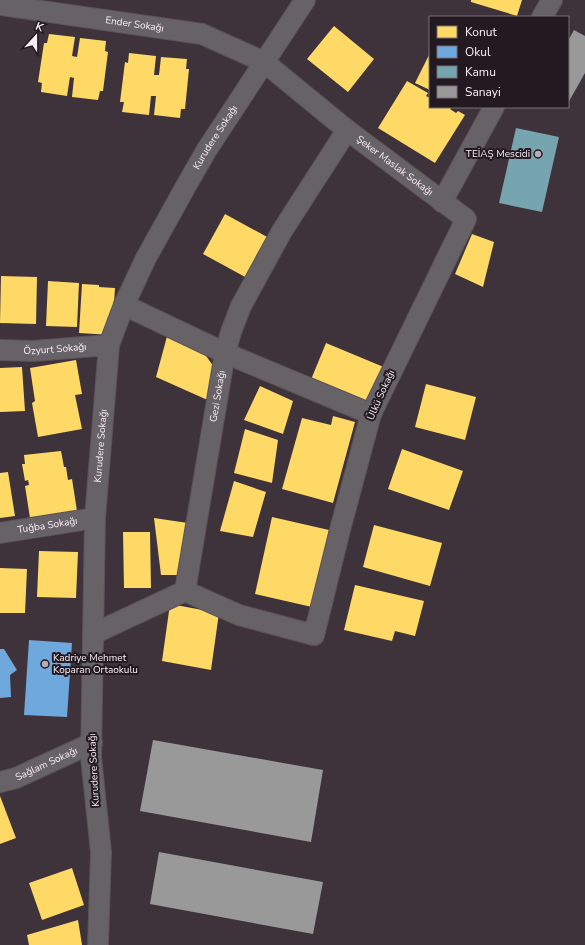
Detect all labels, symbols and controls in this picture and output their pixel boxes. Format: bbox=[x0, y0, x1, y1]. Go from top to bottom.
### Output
street label: Ender Sokağı bbox=[104, 13, 165, 35]
north arrow bbox=[16, 16, 56, 56]
legend bbox=[429, 16, 569, 108]
text: K bbox=[33, 19, 46, 36]
text: Konut bbox=[465, 24, 498, 40]
text: Okul bbox=[465, 44, 491, 60]
text: Kamu bbox=[465, 64, 496, 80]
text: Sanayi bbox=[465, 84, 501, 100]
street label: Kurudere Sokağı bbox=[190, 102, 241, 172]
street label: Şeker Maslak Sokağı bbox=[353, 132, 436, 199]
place label: TEİAŞ Mescidi bbox=[466, 147, 530, 161]
marker: TEİAŞ Mescidi bbox=[533, 149, 543, 159]
street label: Özyurt Sokağı bbox=[23, 340, 87, 358]
street label: Ülkü Sokağı bbox=[364, 368, 398, 422]
street label: Gezi Sokağı bbox=[206, 369, 229, 423]
street label: Kurudere Sokağı bbox=[91, 408, 111, 483]
street label: Tuğba Sokağı bbox=[16, 514, 78, 537]
place label: Kadriye Mehmet Koparan Ortaokulu bbox=[53, 651, 138, 677]
marker: Kadriye Mehmet Koparan Ortaokulu bbox=[40, 659, 50, 669]
street label: Kurudere Sokağı bbox=[85, 733, 103, 807]
street label: Sağlam Sokağı bbox=[13, 744, 80, 784]

